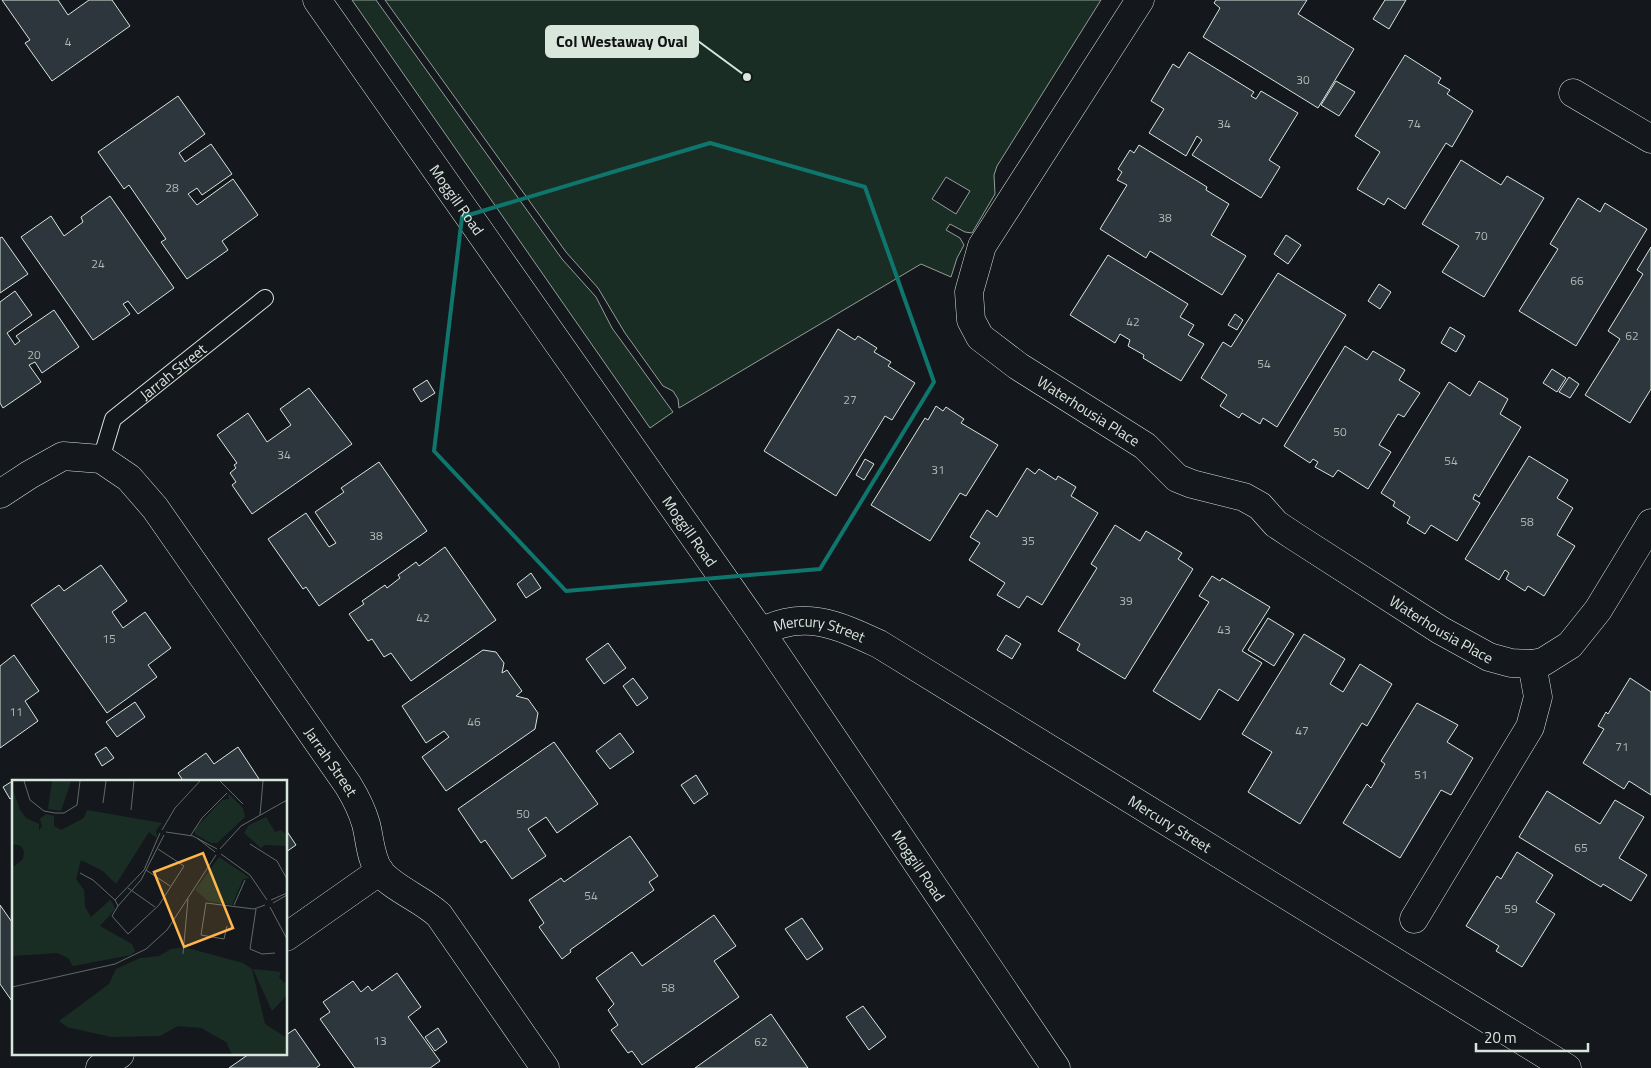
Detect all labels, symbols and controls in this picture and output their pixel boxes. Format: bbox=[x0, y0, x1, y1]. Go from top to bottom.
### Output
callout: Col Westaway Oval bbox=[546, 26, 698, 57]
text: Col Westaway Oval bbox=[556, 29, 688, 53]
house number: 4 bbox=[65, 32, 72, 51]
house number: 30 bbox=[1296, 70, 1310, 89]
house number: 34 bbox=[1217, 114, 1231, 133]
house number: 74 bbox=[1407, 114, 1421, 133]
street label: Moggill Road bbox=[424, 160, 490, 240]
house number: 28 bbox=[165, 178, 179, 197]
house number: 38 bbox=[1158, 208, 1172, 227]
house number: 70 bbox=[1474, 226, 1488, 245]
house number: 24 bbox=[91, 254, 105, 273]
house number: 66 bbox=[1570, 271, 1584, 290]
house number: 42 bbox=[1126, 312, 1140, 331]
house number: 62 bbox=[1625, 326, 1639, 345]
street label: Jarrah Street bbox=[134, 337, 212, 405]
house number: 20 bbox=[27, 345, 41, 364]
house number: 54 bbox=[1257, 354, 1271, 373]
street label: Waterhousia Place bbox=[1033, 370, 1145, 452]
house number: 27 bbox=[843, 390, 857, 409]
house number: 50 bbox=[1333, 422, 1347, 441]
house number: 34 bbox=[277, 445, 291, 464]
house number: 54 bbox=[1444, 451, 1458, 470]
house number: 31 bbox=[931, 460, 945, 479]
street label: Moggill Road bbox=[657, 491, 723, 571]
house number: 58 bbox=[1520, 512, 1534, 531]
house number: 38 bbox=[369, 526, 383, 545]
house number: 35 bbox=[1021, 531, 1035, 550]
street label: Waterhousia Place bbox=[1385, 589, 1498, 669]
house number: 39 bbox=[1119, 591, 1133, 610]
house number: 42 bbox=[416, 608, 430, 627]
street label: Mercury Street bbox=[770, 609, 870, 648]
house number: 43 bbox=[1217, 620, 1231, 639]
house number: 15 bbox=[102, 629, 116, 648]
house number: 11 bbox=[9, 702, 23, 721]
house number: 46 bbox=[467, 712, 481, 731]
house number: 47 bbox=[1295, 721, 1309, 740]
street label: Jarrah Street bbox=[299, 722, 364, 801]
house number: 71 bbox=[1615, 737, 1629, 756]
house number: 51 bbox=[1414, 765, 1428, 784]
inset map bbox=[12, 780, 288, 1056]
street label: Mercury Street bbox=[1124, 789, 1217, 858]
house number: 50 bbox=[516, 804, 530, 823]
street label: Moggill Road bbox=[886, 825, 951, 906]
house number: 65 bbox=[1574, 838, 1588, 857]
house number: 54 bbox=[584, 886, 598, 905]
house number: 59 bbox=[1504, 899, 1518, 918]
house number: 58 bbox=[661, 978, 675, 997]
scale bar bbox=[1476, 1020, 1588, 1052]
text: 20 m bbox=[1484, 1026, 1517, 1049]
house number: 13 bbox=[373, 1031, 387, 1050]
house number: 62 bbox=[754, 1032, 768, 1051]

